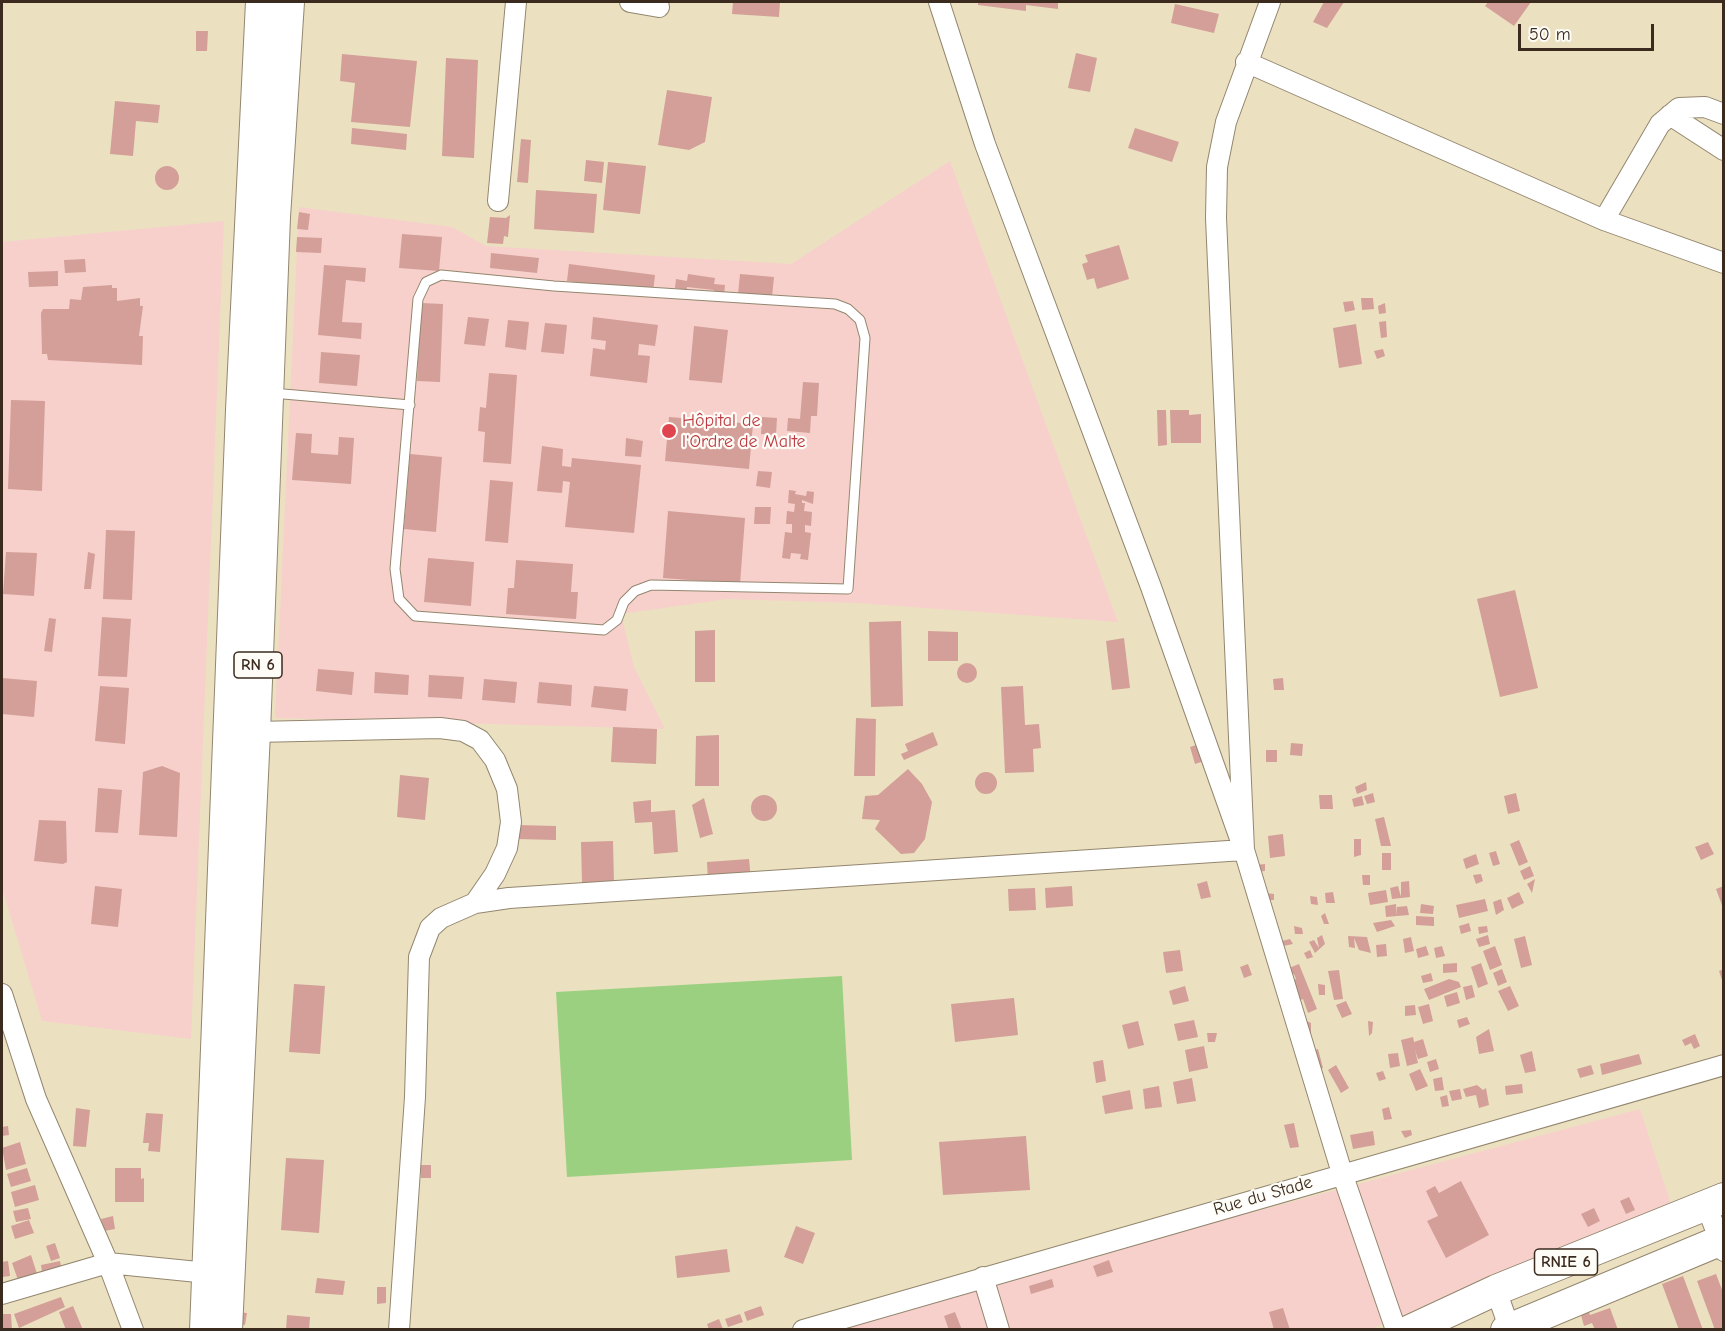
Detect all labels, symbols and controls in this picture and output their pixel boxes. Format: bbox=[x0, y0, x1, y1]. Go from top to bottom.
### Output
scale bar bbox=[1521, 12, 1658, 50]
text: 50 m bbox=[1529, 24, 1571, 45]
place label: Hôpital de l'Ordre de Malte bbox=[682, 410, 806, 452]
marker: Hôpital de l'Ordre de Malte bbox=[660, 422, 678, 440]
road number: RN 6 bbox=[234, 652, 282, 678]
street label: Rue du Stade bbox=[1211, 1172, 1315, 1220]
road number: RNIE 6 bbox=[1534, 1249, 1598, 1275]

